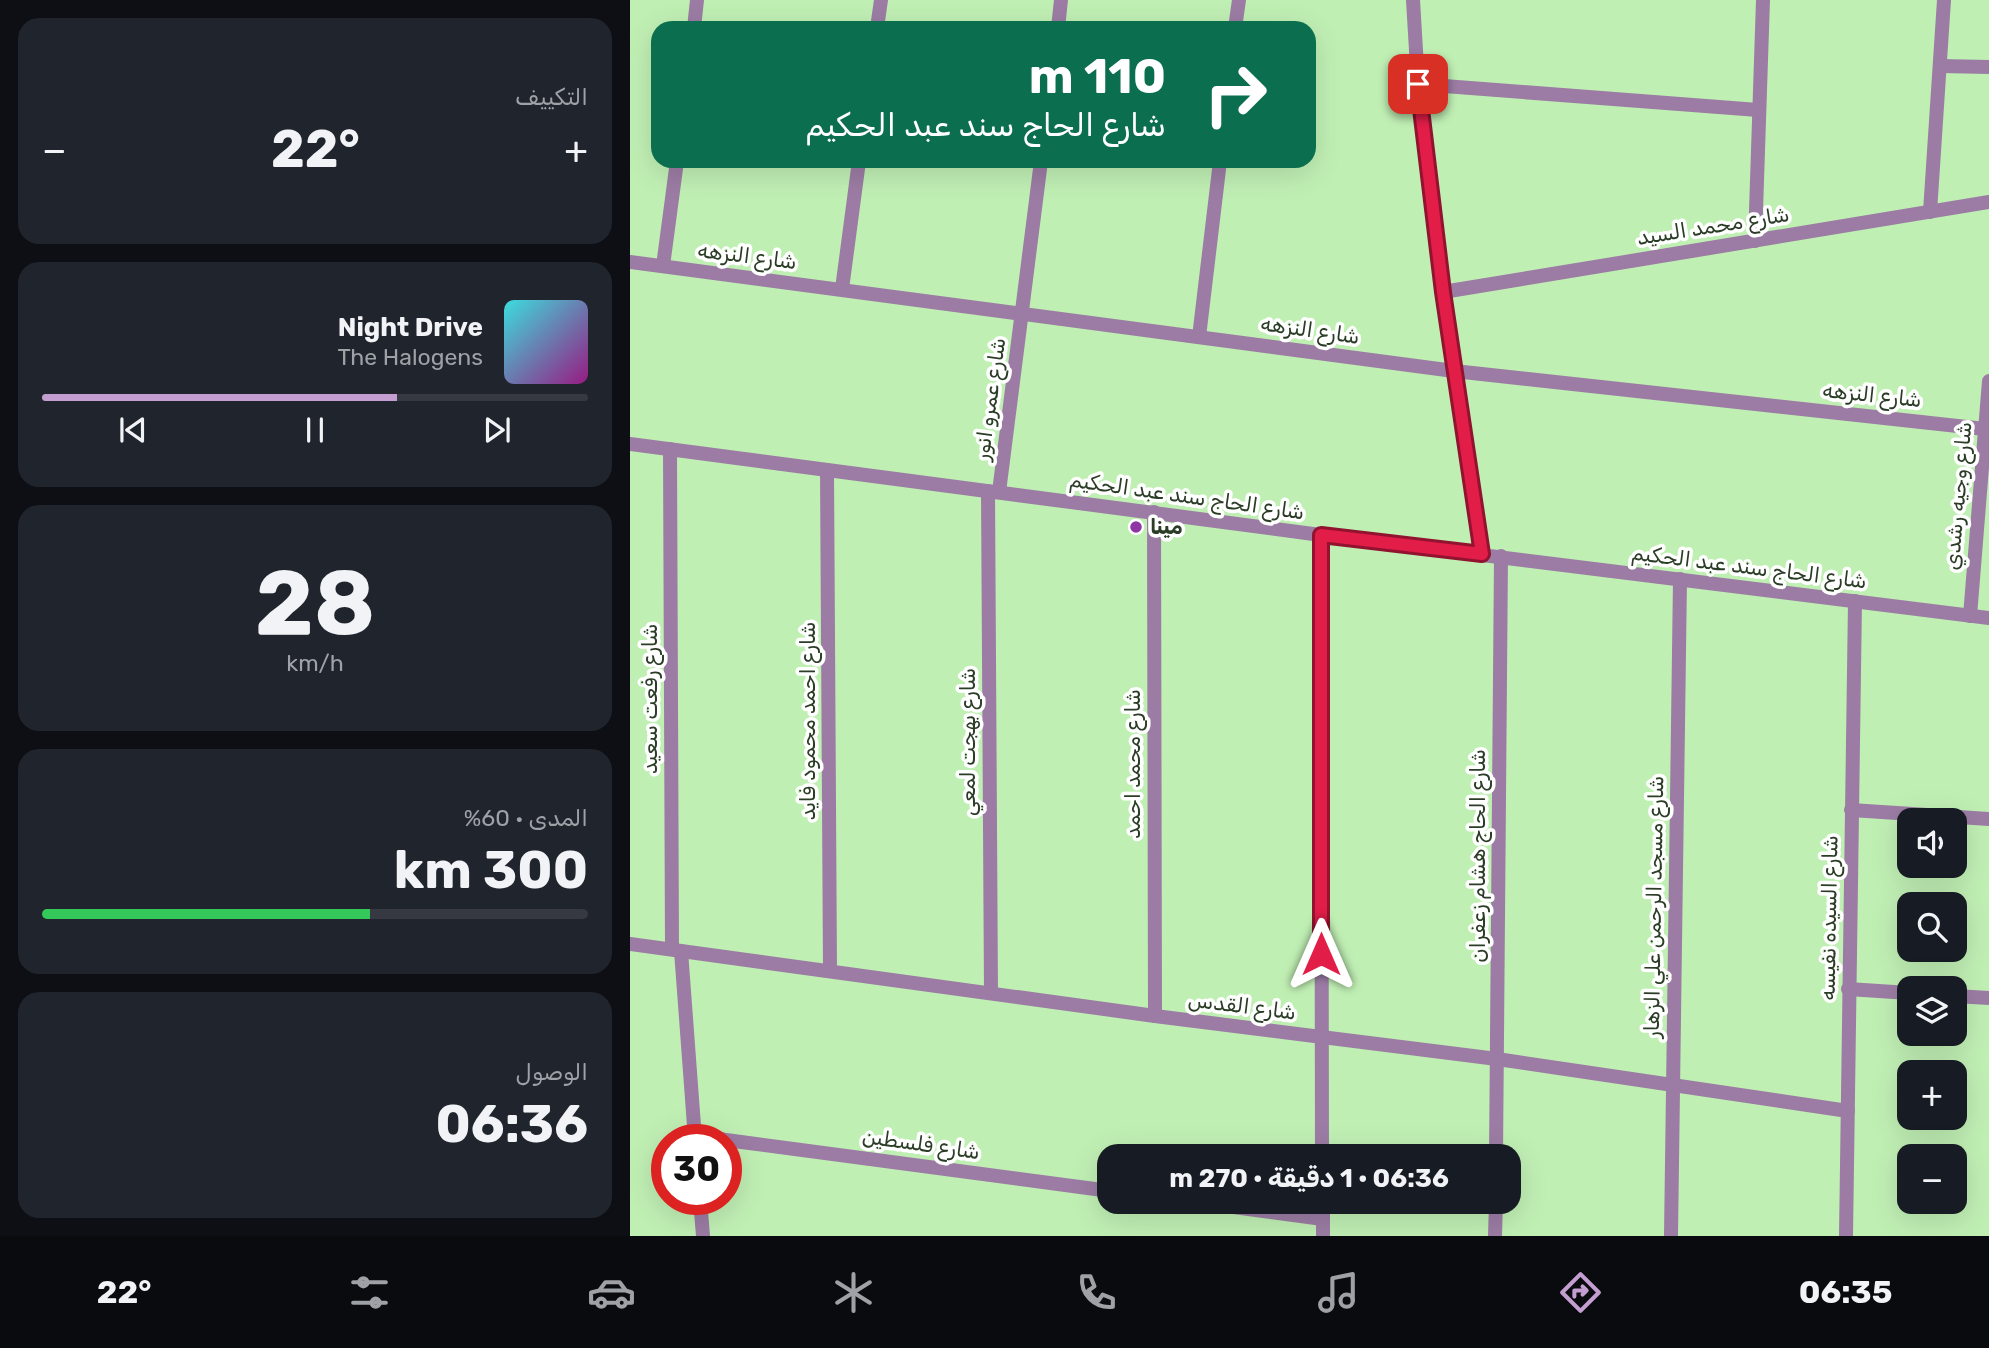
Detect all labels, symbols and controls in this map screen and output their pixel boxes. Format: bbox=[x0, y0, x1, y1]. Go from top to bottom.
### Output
text: 110 m bbox=[1029, 47, 1166, 105]
icon: right bbox=[1190, 49, 1281, 140]
pin bbox=[1388, 54, 1448, 114]
icon: arrive bbox=[1399, 65, 1437, 103]
text: التكييف bbox=[515, 83, 588, 111]
text: شارع الحاج سند عبد الحكيم bbox=[805, 106, 1166, 144]
text: 22° bbox=[271, 118, 360, 180]
text: − bbox=[42, 127, 67, 173]
text: + bbox=[564, 127, 588, 173]
street label: شارع محمد السيد bbox=[1635, 201, 1791, 252]
street label: شارع النزهه bbox=[696, 237, 798, 276]
street label: شارع النزهه bbox=[1259, 310, 1361, 351]
text: Night Drive bbox=[338, 312, 483, 343]
street label: شارع عمرو انور bbox=[968, 336, 1012, 464]
text: The Halogens bbox=[337, 343, 483, 371]
street label: شارع النزهه bbox=[1821, 377, 1923, 414]
icon: previous bbox=[114, 411, 152, 449]
icon: pause bbox=[296, 411, 334, 449]
icon: next bbox=[478, 411, 516, 449]
street label: شارع وجيه رشدي bbox=[1939, 421, 1978, 571]
street label: شارع الحاج سند عبد الحكيم bbox=[1068, 467, 1306, 526]
place label: مينا bbox=[1150, 514, 1183, 539]
marker: مينا bbox=[1128, 519, 1144, 535]
street label: شارع الحاج سند عبد الحكيم bbox=[1630, 540, 1868, 595]
text: 28 bbox=[255, 549, 375, 657]
street label: شارع احمد محمود فايد bbox=[795, 622, 822, 820]
street label: شارع رفعت سعيد bbox=[637, 624, 664, 774]
text: km/h bbox=[286, 649, 344, 677]
street label: شارع بهجت لمعي bbox=[955, 668, 984, 816]
street label: شارع محمد احمد bbox=[1120, 689, 1147, 839]
street label: شارع الحاج هشام زعفران bbox=[1465, 749, 1492, 963]
street label: شارع مسجد الرحمن علي الزهار bbox=[1639, 776, 1672, 1040]
text: المدى · 60% bbox=[464, 804, 588, 832]
map controls bbox=[1897, 808, 1967, 1214]
button: sound bbox=[1897, 808, 1967, 878]
street label: شارع السيده نفيسه bbox=[1815, 835, 1844, 1001]
text: 300 km bbox=[394, 839, 588, 901]
button: search bbox=[1897, 892, 1967, 962]
position arrow bbox=[1284, 917, 1358, 991]
button: layers bbox=[1897, 976, 1967, 1046]
street label: شارع القدس bbox=[1186, 986, 1298, 1027]
text: الوصول bbox=[516, 1058, 588, 1086]
button: + bbox=[1897, 1060, 1967, 1130]
text: 06:36 bbox=[435, 1093, 588, 1155]
street label: شارع فلسطين bbox=[860, 1123, 981, 1166]
speed limit sign: 30 bbox=[651, 1124, 742, 1215]
button: − bbox=[1897, 1144, 1967, 1214]
text: 06:36 · 1 دقيقة · 270 m bbox=[1169, 1163, 1449, 1194]
icon: filters bbox=[345, 1268, 394, 1317]
icon: car bbox=[587, 1268, 636, 1317]
icon: climate bbox=[829, 1268, 878, 1317]
icon: phone bbox=[1072, 1268, 1121, 1317]
icon: music bbox=[1314, 1268, 1363, 1317]
icon: directions bbox=[1556, 1268, 1605, 1317]
text: 22° bbox=[97, 1273, 151, 1311]
text: 06:35 bbox=[1799, 1273, 1892, 1311]

